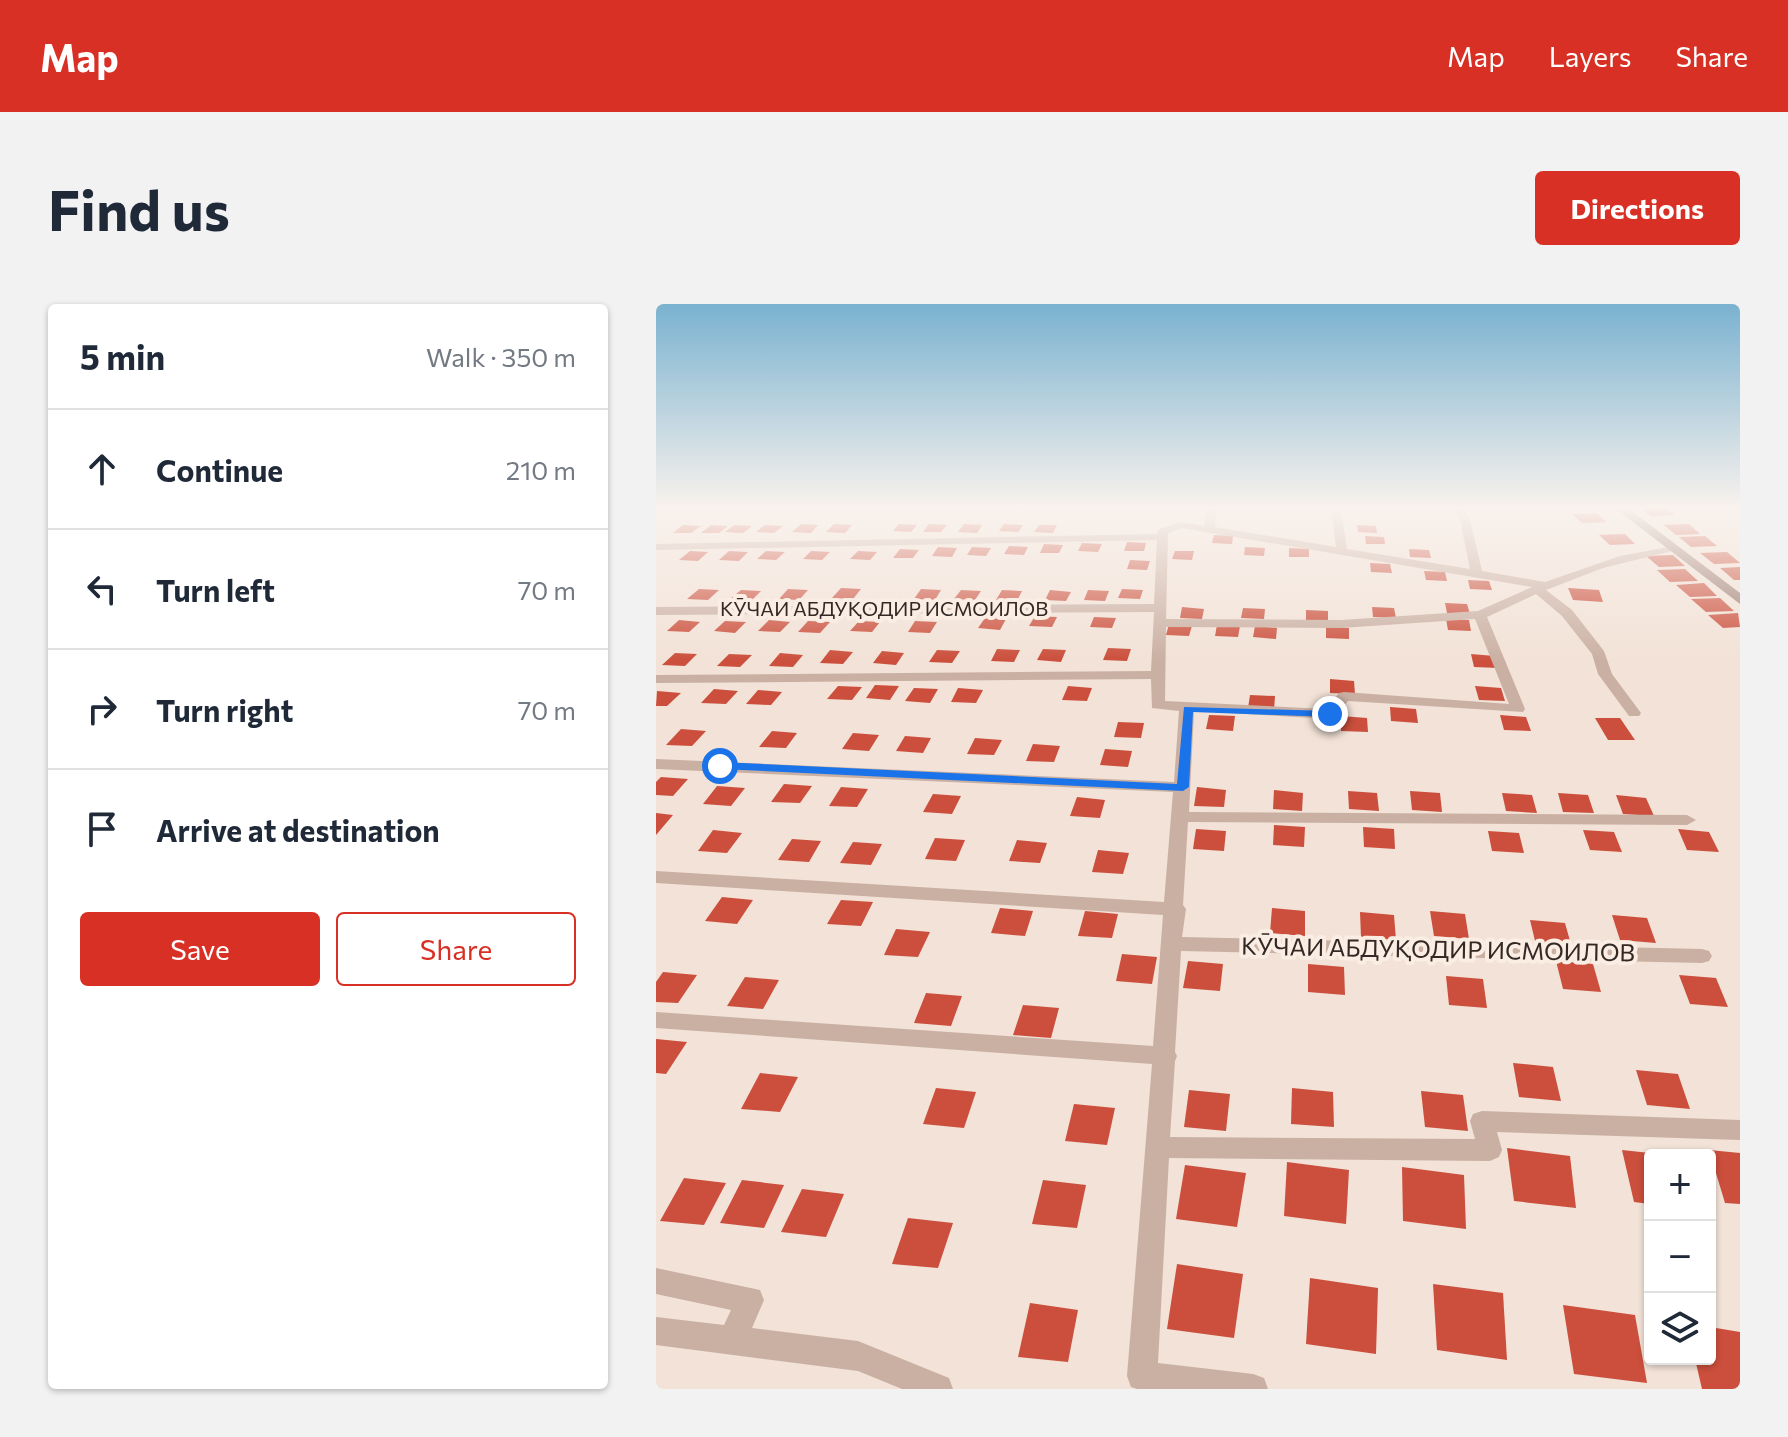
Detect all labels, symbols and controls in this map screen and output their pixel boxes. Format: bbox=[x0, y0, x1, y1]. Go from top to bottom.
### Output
text: Map bbox=[40, 33, 119, 80]
text: Map bbox=[1447, 39, 1505, 73]
text: Layers bbox=[1549, 39, 1631, 73]
text: Share bbox=[1675, 39, 1748, 73]
button: Directions bbox=[1535, 171, 1740, 245]
text: Find us bbox=[48, 174, 230, 243]
text: 5 min bbox=[80, 335, 165, 377]
text: Walk · 350 m bbox=[426, 341, 576, 372]
icon: ahead bbox=[80, 447, 124, 491]
text: Continue bbox=[156, 451, 283, 488]
text: 210 m bbox=[506, 454, 576, 485]
icon: left bbox=[80, 567, 124, 611]
text: Turn left bbox=[156, 571, 275, 608]
text: 70 m bbox=[518, 574, 576, 605]
street label: КӮЧАИ АБДУҚОДИР ИСМОИЛОВ bbox=[720, 596, 1048, 620]
icon: right bbox=[80, 687, 124, 731]
text: Turn right bbox=[156, 691, 293, 728]
text: 70 m bbox=[518, 694, 576, 725]
route end bbox=[1312, 696, 1348, 732]
route start bbox=[702, 748, 738, 784]
icon: arrive bbox=[80, 807, 124, 851]
text: Arrive at destination bbox=[156, 811, 440, 848]
button: Save bbox=[80, 912, 320, 986]
button: Share bbox=[336, 912, 576, 986]
street label: КӮЧАИ АБДУҚОДИР ИСМОИЛОВ bbox=[1241, 931, 1635, 966]
map controls bbox=[1644, 1149, 1716, 1365]
button: + bbox=[1644, 1149, 1716, 1221]
button: − bbox=[1644, 1221, 1716, 1293]
button: layers bbox=[1644, 1293, 1716, 1365]

